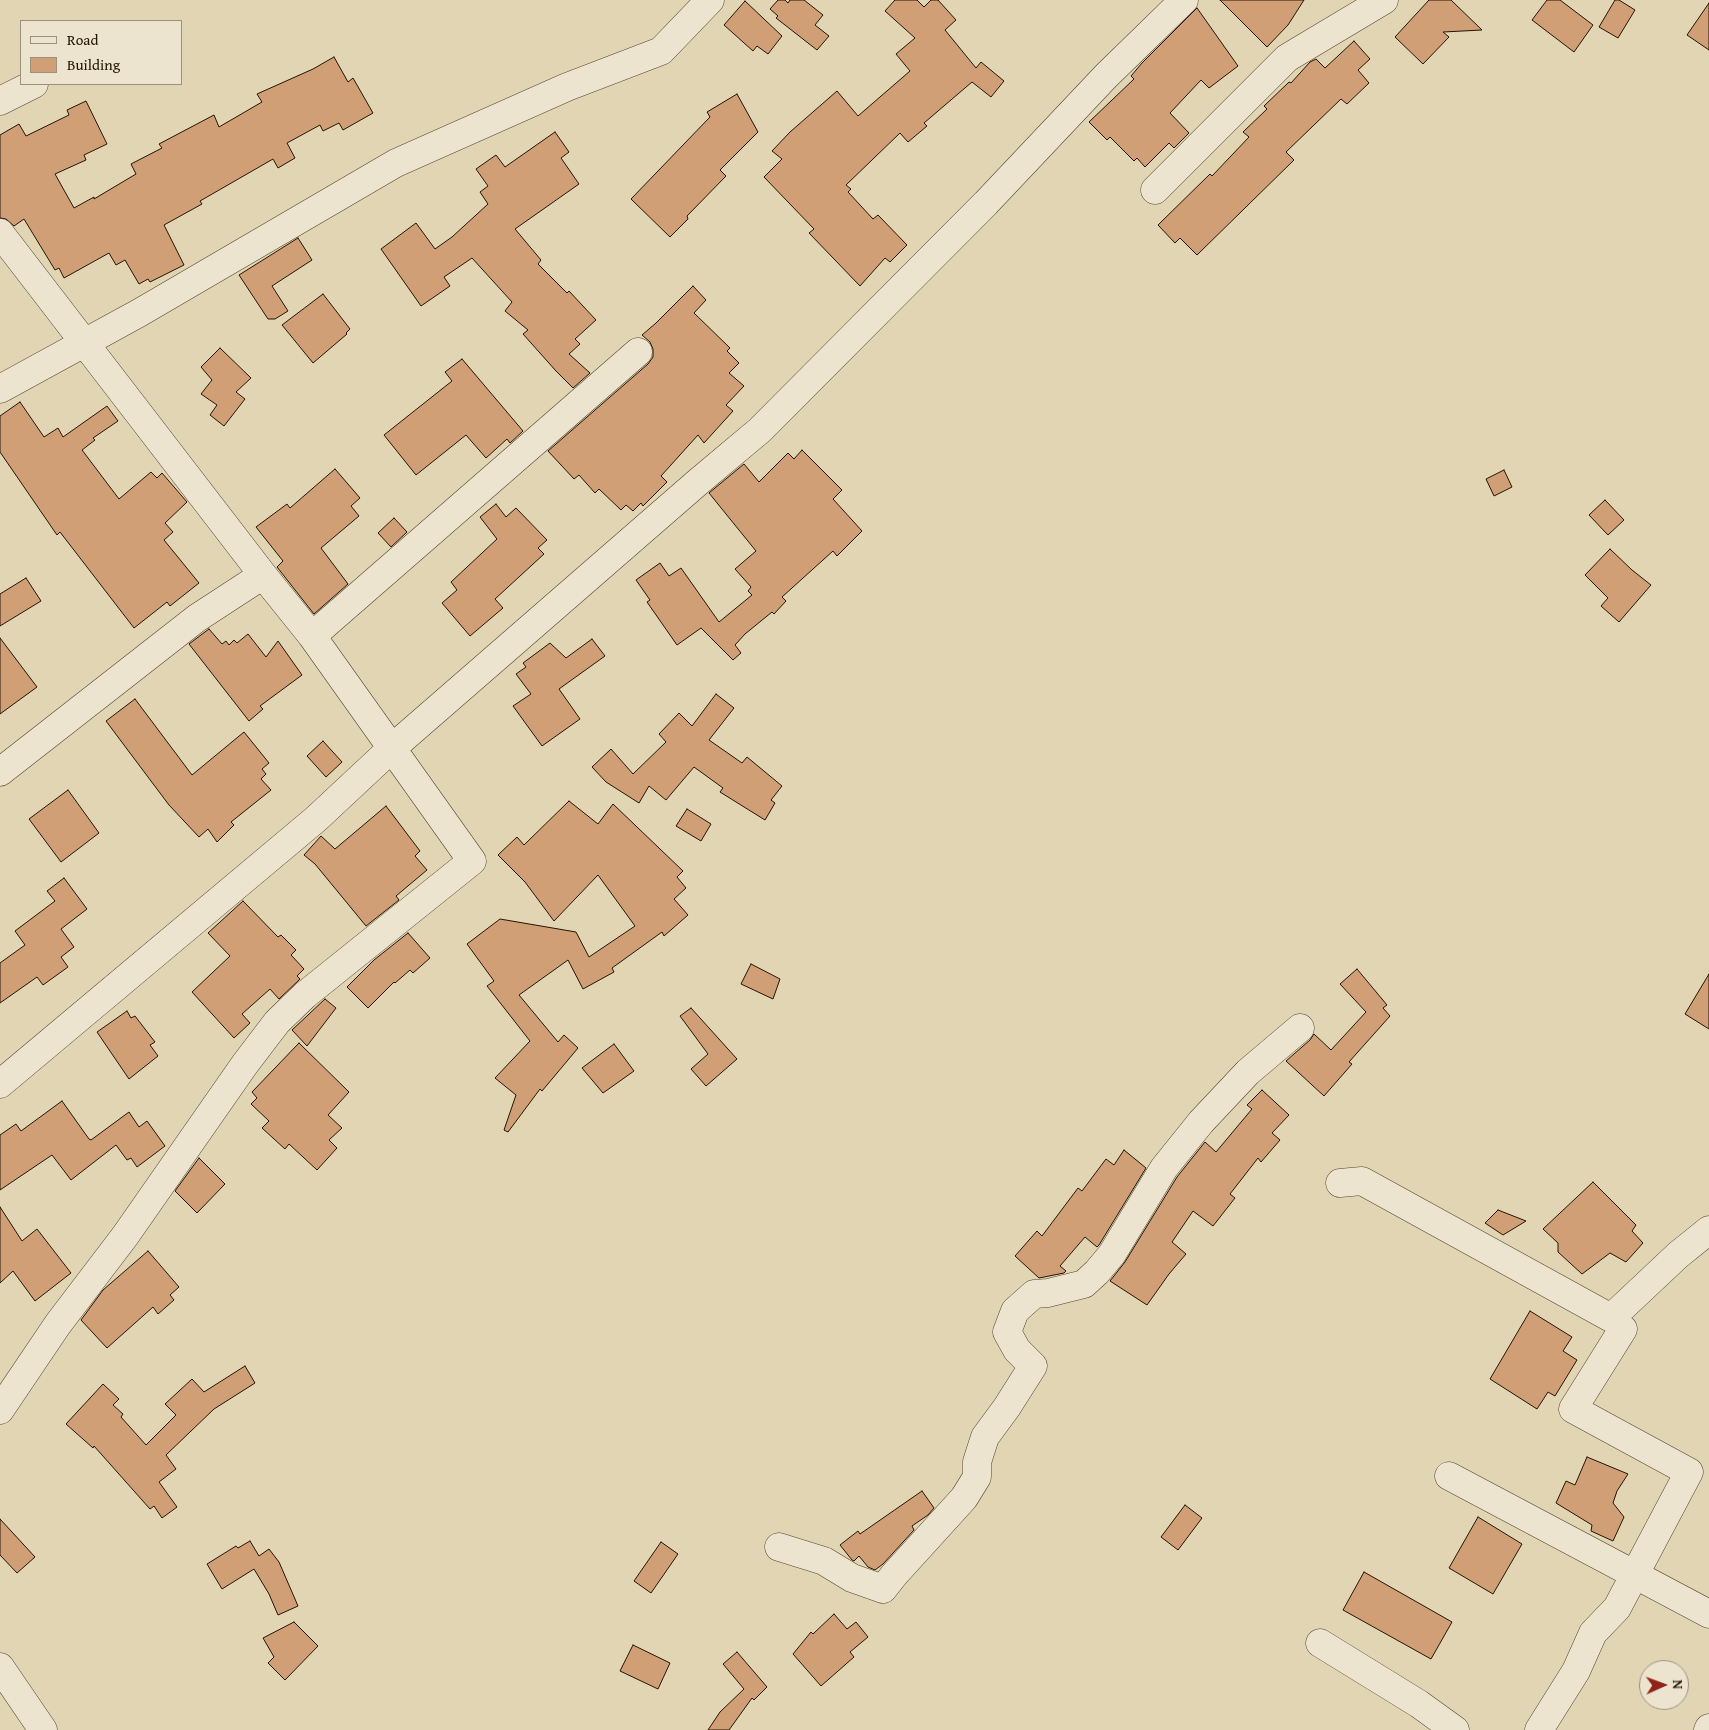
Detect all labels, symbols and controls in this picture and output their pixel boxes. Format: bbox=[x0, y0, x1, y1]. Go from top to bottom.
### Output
legend bbox=[20, 20, 182, 85]
text: Road bbox=[67, 29, 98, 50]
text: Building bbox=[67, 54, 120, 75]
north arrow bbox=[1639, 1660, 1689, 1710]
text: N bbox=[1668, 1679, 1688, 1690]

